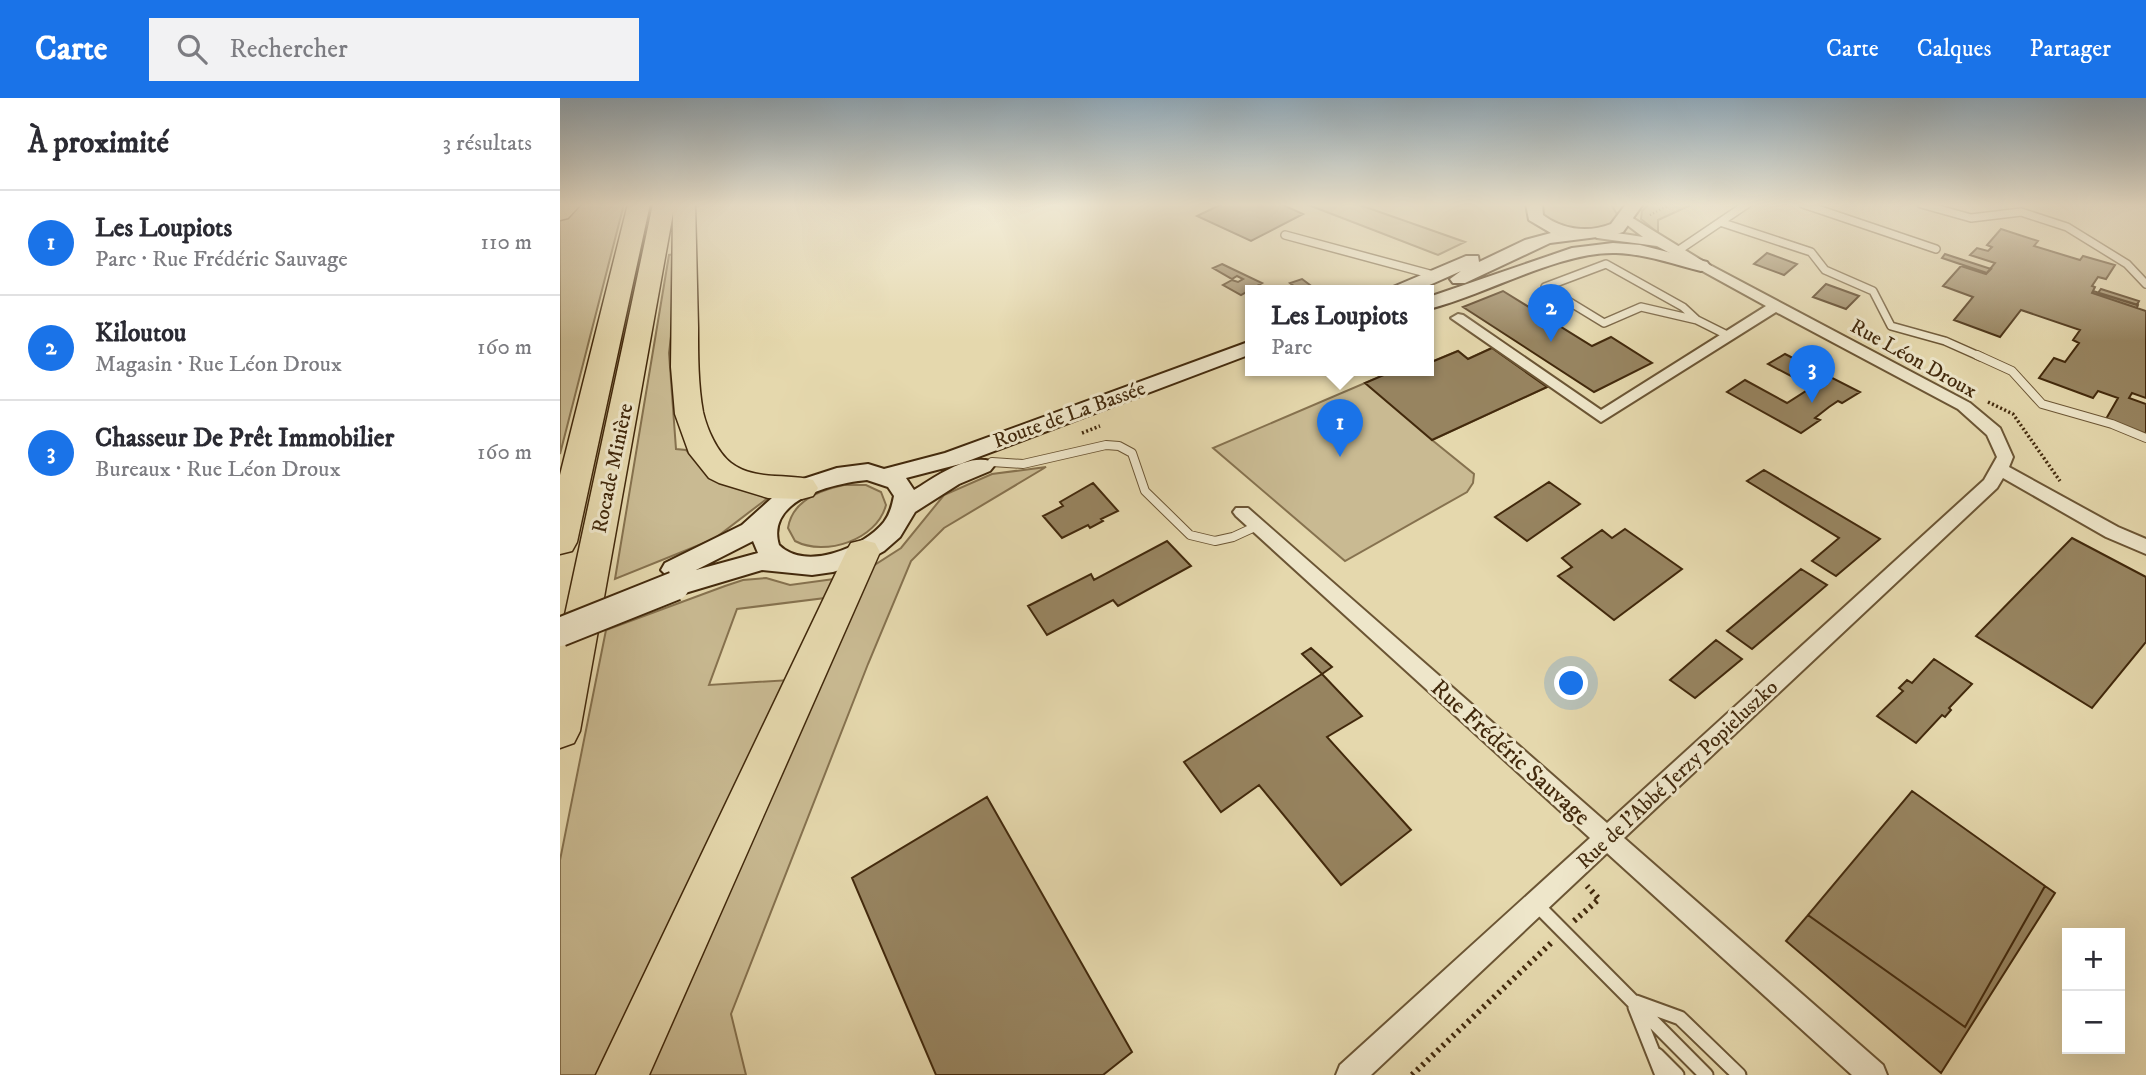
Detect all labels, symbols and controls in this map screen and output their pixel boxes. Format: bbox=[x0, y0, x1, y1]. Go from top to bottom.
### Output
search box bbox=[149, 18, 639, 81]
text: Carte bbox=[35, 29, 107, 70]
icon: search bbox=[173, 30, 211, 68]
text: Rechercher bbox=[229, 33, 348, 66]
text: Carte bbox=[1826, 34, 1879, 64]
text: Calques bbox=[1917, 34, 1992, 64]
text: Partager bbox=[2030, 34, 2111, 64]
text: À proximité bbox=[28, 125, 169, 162]
text: 3 résultats bbox=[443, 129, 532, 158]
text: Les Loupiots bbox=[95, 212, 232, 245]
text: 1 bbox=[47, 228, 55, 257]
text: 110 m bbox=[481, 228, 532, 257]
text: Parc · Rue Frédéric Sauvage bbox=[95, 245, 348, 274]
pin: 2 bbox=[1528, 284, 1574, 342]
popup bbox=[1245, 285, 1434, 376]
text: Les Loupiots bbox=[1271, 300, 1408, 333]
street label: Rue Léon Droux bbox=[1846, 313, 1981, 404]
text: Kiloutou bbox=[95, 317, 186, 350]
text: 2 bbox=[45, 333, 57, 362]
text: 160 m bbox=[477, 333, 532, 362]
text: Parc bbox=[1271, 333, 1312, 362]
pin: 3 bbox=[1789, 345, 1835, 403]
text: Magasin · Rue Léon Droux bbox=[95, 350, 342, 379]
street label: Route de La Bassée bbox=[990, 375, 1149, 455]
pin: 1 bbox=[1317, 399, 1363, 457]
street label: Rocade Minière bbox=[587, 401, 639, 535]
text: Chasseur De Prêt Immobilier bbox=[95, 422, 394, 455]
text: 3 bbox=[47, 438, 55, 467]
text: 160 m bbox=[477, 438, 532, 467]
text: Bureaux · Rue Léon Droux bbox=[95, 455, 341, 484]
your location bbox=[1554, 666, 1588, 700]
street label: Rue Frédéric Sauvage bbox=[1424, 673, 1596, 832]
street label: Rue de l'Abbé Jerzy Popieluszko bbox=[1572, 675, 1784, 875]
map controls bbox=[2062, 928, 2125, 1054]
button: + bbox=[2062, 928, 2125, 991]
button: − bbox=[2062, 991, 2125, 1054]

